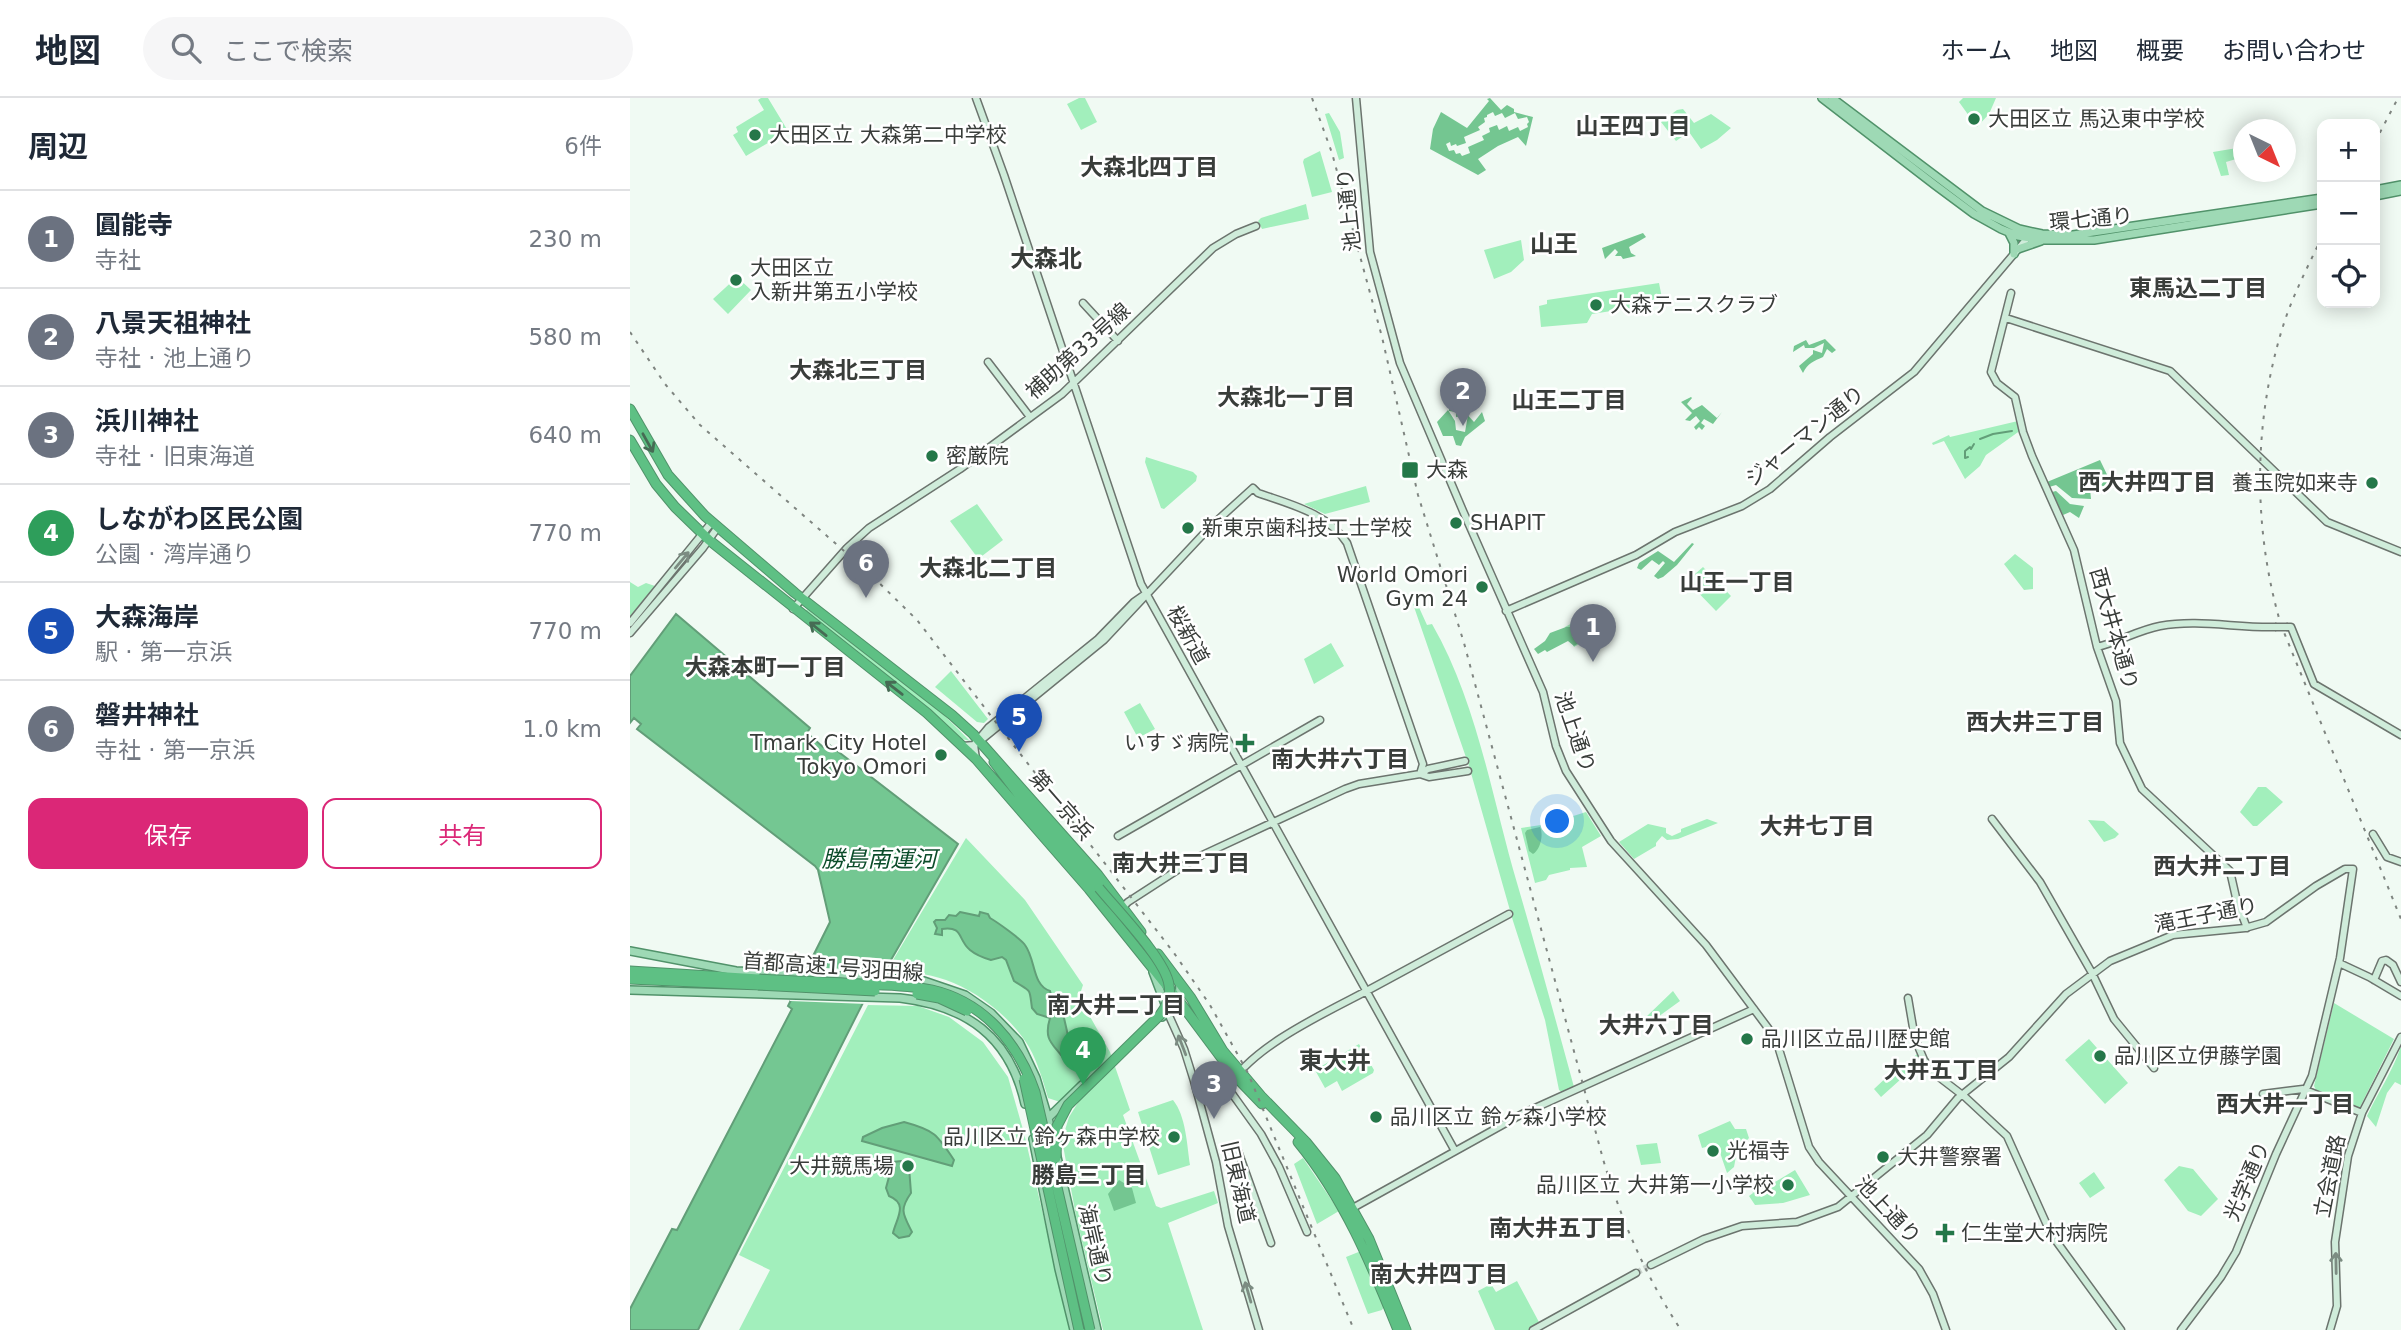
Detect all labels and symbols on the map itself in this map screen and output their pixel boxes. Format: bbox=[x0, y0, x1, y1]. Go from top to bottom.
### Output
place label: 大田区立 馬込東中学校 bbox=[1988, 107, 2205, 131]
marker: 大田区立 馬込東中学校 bbox=[1966, 111, 1982, 127]
district label: 山王四丁目 bbox=[1576, 113, 1691, 139]
north arrow bbox=[2233, 119, 2296, 182]
place label: 大田区立 大森第二中学校 bbox=[769, 123, 1007, 147]
marker: 大田区立 大森第二中学校 bbox=[747, 127, 763, 143]
district label: 大森北四丁目 bbox=[1080, 154, 1218, 180]
street label: 池上通り bbox=[1333, 167, 1365, 253]
street label: 環七通り bbox=[2048, 203, 2134, 235]
district label: 山王 bbox=[1530, 230, 1578, 258]
district label: 大森北 bbox=[1010, 245, 1082, 273]
place label: 大田区立 入新井第五小学校 bbox=[750, 256, 918, 304]
marker: 大田区立 入新井第五小学校 bbox=[728, 272, 744, 288]
district label: 東馬込二丁目 bbox=[2129, 275, 2267, 301]
place label: 大森テニスクラブ bbox=[1610, 293, 1778, 317]
marker: 大森テニスクラブ bbox=[1588, 297, 1604, 313]
street label: 補助第33号線 bbox=[1021, 298, 1135, 404]
district label: 大森北三丁目 bbox=[789, 357, 927, 383]
pin: 2 bbox=[1440, 368, 1486, 426]
street label: ジャーマン通り bbox=[1741, 381, 1869, 491]
district label: 大森北一丁目 bbox=[1217, 384, 1355, 410]
district label: 山王二丁目 bbox=[1512, 387, 1627, 413]
one-way arrow bbox=[642, 432, 655, 453]
place label: 密厳院 bbox=[946, 444, 1009, 468]
marker: 密厳院 bbox=[924, 448, 940, 464]
place label: 大森 bbox=[1426, 458, 1468, 482]
marker: 大森 bbox=[1400, 460, 1420, 480]
district label: 西大井四丁目 bbox=[2078, 469, 2216, 495]
place label: 養玉院如来寺 bbox=[2232, 471, 2358, 495]
marker: 養玉院如来寺 bbox=[2364, 475, 2380, 491]
place label: SHAPIT bbox=[1470, 511, 1545, 535]
marker: SHAPIT bbox=[1448, 515, 1464, 531]
place label: 新東京歯科技工士学校 bbox=[1202, 516, 1412, 540]
marker: 新東京歯科技工士学校 bbox=[1180, 520, 1196, 536]
pin: 6 bbox=[843, 540, 889, 598]
one-way arrow bbox=[674, 551, 690, 569]
district label: 大森北二丁目 bbox=[919, 555, 1057, 581]
place label: World Omori Gym 24 bbox=[1337, 563, 1468, 611]
street label: 西大井本通り bbox=[2085, 565, 2143, 693]
district label: 山王一丁目 bbox=[1680, 569, 1795, 595]
marker: World Omori Gym 24 bbox=[1474, 579, 1490, 595]
street label: 桜新道 bbox=[1162, 602, 1214, 668]
pin: 1 bbox=[1570, 604, 1616, 662]
one-way arrow bbox=[810, 621, 828, 636]
district label: 大森本町一丁目 bbox=[685, 654, 846, 680]
one-way arrow bbox=[885, 680, 904, 695]
street label: 池上通り bbox=[1550, 688, 1600, 776]
pin: 5 bbox=[996, 694, 1042, 752]
district label: 西大井三丁目 bbox=[1966, 709, 2104, 735]
place label: Tmark City Hotel Tokyo Omori bbox=[749, 731, 927, 779]
place label: いすゞ病院 bbox=[1124, 731, 1229, 755]
marker: いすゞ病院 bbox=[1235, 733, 1255, 753]
district label: 南大井六丁目 bbox=[1271, 746, 1409, 772]
marker: Tmark City Hotel Tokyo Omori bbox=[933, 747, 949, 763]
street label: 第一京浜 bbox=[1024, 765, 1098, 845]
your location bbox=[1540, 804, 1574, 838]
district label: 大井七丁目 bbox=[1760, 813, 1875, 839]
water label: 勝島南運河 bbox=[822, 846, 941, 872]
district label: 南大井三丁目 bbox=[1112, 850, 1250, 876]
district label: 西大井二丁目 bbox=[2153, 853, 2291, 879]
street label: 滝王子通り bbox=[2152, 893, 2260, 937]
street label: 首都高速1号羽田線 bbox=[742, 949, 924, 985]
district label: 南大井二丁目 bbox=[1047, 992, 1185, 1018]
district label: 大井六丁目 bbox=[1599, 1012, 1714, 1038]
pin: 4 bbox=[1060, 1027, 1106, 1085]
place label: 品川区立品川歴史館 bbox=[1761, 1027, 1950, 1051]
marker: 品川区立品川歴史館 bbox=[1739, 1031, 1755, 1047]
one-way arrow bbox=[1174, 1035, 1187, 1057]
place label: 品川区立伊藤学園 bbox=[2114, 1044, 2282, 1068]
district label: 東大井 bbox=[1299, 1047, 1371, 1075]
marker: 品川区立伊藤学園 bbox=[2092, 1048, 2108, 1064]
district label: 大井五丁目 bbox=[1884, 1057, 1999, 1083]
pin: 3 bbox=[1191, 1061, 1237, 1119]
district label: 西大井一丁目 bbox=[2216, 1091, 2354, 1117]
place label: 品川区立 鈴ヶ森小学校 bbox=[1390, 1105, 1607, 1129]
marker: 品川区立 鈴ヶ森小学校 bbox=[1368, 1109, 1384, 1125]
place label: 品川区立 鈴ヶ森中学校 bbox=[943, 1125, 1160, 1149]
marker: 品川区立 鈴ヶ森中学校 bbox=[1166, 1129, 1182, 1145]
street label: 立会道路 bbox=[2310, 1132, 2350, 1220]
street label: 旧東海道 bbox=[1217, 1138, 1259, 1226]
street label: 光学通り bbox=[2220, 1138, 2274, 1224]
place label: 光福寺 bbox=[1727, 1139, 1790, 1163]
marker: 光福寺 bbox=[1705, 1143, 1721, 1159]
place label: 大井警察署 bbox=[1897, 1145, 2002, 1169]
marker: 大井警察署 bbox=[1875, 1149, 1891, 1165]
place label: 大井競馬場 bbox=[789, 1154, 894, 1178]
marker: 大井競馬場 bbox=[900, 1158, 916, 1174]
district label: 勝島三丁目 bbox=[1032, 1162, 1147, 1188]
street label: 池上通り bbox=[1851, 1171, 1925, 1249]
place label: 品川区立 大井第一小学校 bbox=[1536, 1173, 1774, 1197]
marker: 品川区立 大井第一小学校 bbox=[1780, 1177, 1796, 1193]
street label: 海岸通り bbox=[1074, 1201, 1116, 1289]
district label: 南大井五丁目 bbox=[1489, 1215, 1627, 1241]
place label: 仁生堂大村病院 bbox=[1961, 1221, 2108, 1245]
marker: 仁生堂大村病院 bbox=[1935, 1223, 1955, 1243]
one-way arrow bbox=[2329, 1252, 2343, 1275]
district label: 南大井四丁目 bbox=[1370, 1261, 1508, 1287]
one-way arrow bbox=[1240, 1281, 1253, 1303]

